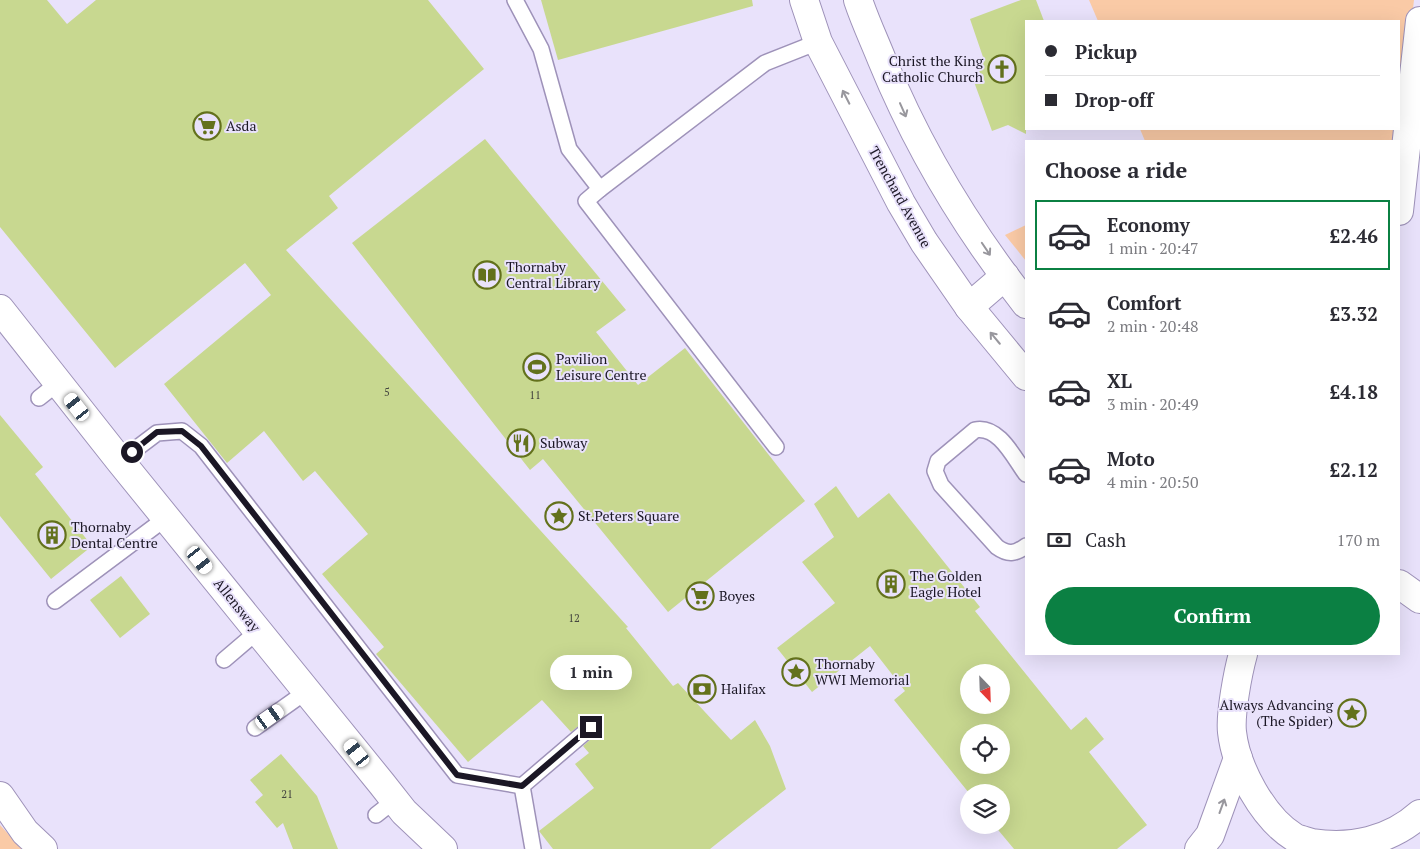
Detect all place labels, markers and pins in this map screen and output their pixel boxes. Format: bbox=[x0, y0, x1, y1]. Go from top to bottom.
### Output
place label: Christ the King Catholic Church bbox=[882, 51, 984, 86]
church icon: Christ the King Catholic Church bbox=[987, 54, 1017, 84]
supermarket icon: Asda bbox=[192, 111, 222, 141]
place label: Asda bbox=[226, 116, 256, 135]
place label: Thornaby Central Library bbox=[506, 257, 601, 292]
library icon: Thornaby Central Library bbox=[472, 260, 502, 290]
place label: Pavilion Leisure Centre bbox=[556, 349, 647, 384]
sports icon: Pavilion Leisure Centre bbox=[522, 352, 552, 382]
restaurant icon: Subway bbox=[506, 428, 536, 458]
place label: Subway bbox=[540, 433, 588, 452]
place icon: St.Peters Square bbox=[544, 501, 574, 531]
place label: St.Peters Square bbox=[578, 506, 679, 525]
place label: Thornaby Dental Centre bbox=[71, 517, 158, 552]
building icon: Thornaby Dental Centre bbox=[37, 520, 67, 550]
place label: The Golden Eagle Hotel bbox=[910, 566, 983, 601]
building icon: The Golden Eagle Hotel bbox=[876, 569, 906, 599]
supermarket icon: Boyes bbox=[685, 581, 715, 611]
place label: Boyes bbox=[719, 586, 755, 605]
place label: Thornaby WWI Memorial bbox=[815, 654, 909, 689]
place icon: Thornaby WWI Memorial bbox=[781, 657, 811, 687]
bank icon: Halifax bbox=[687, 674, 717, 704]
place label: Halifax bbox=[721, 679, 767, 698]
place label: Always Advancing (The Spider) bbox=[1219, 695, 1334, 730]
place icon: Always Advancing (The Spider) bbox=[1337, 698, 1367, 728]

